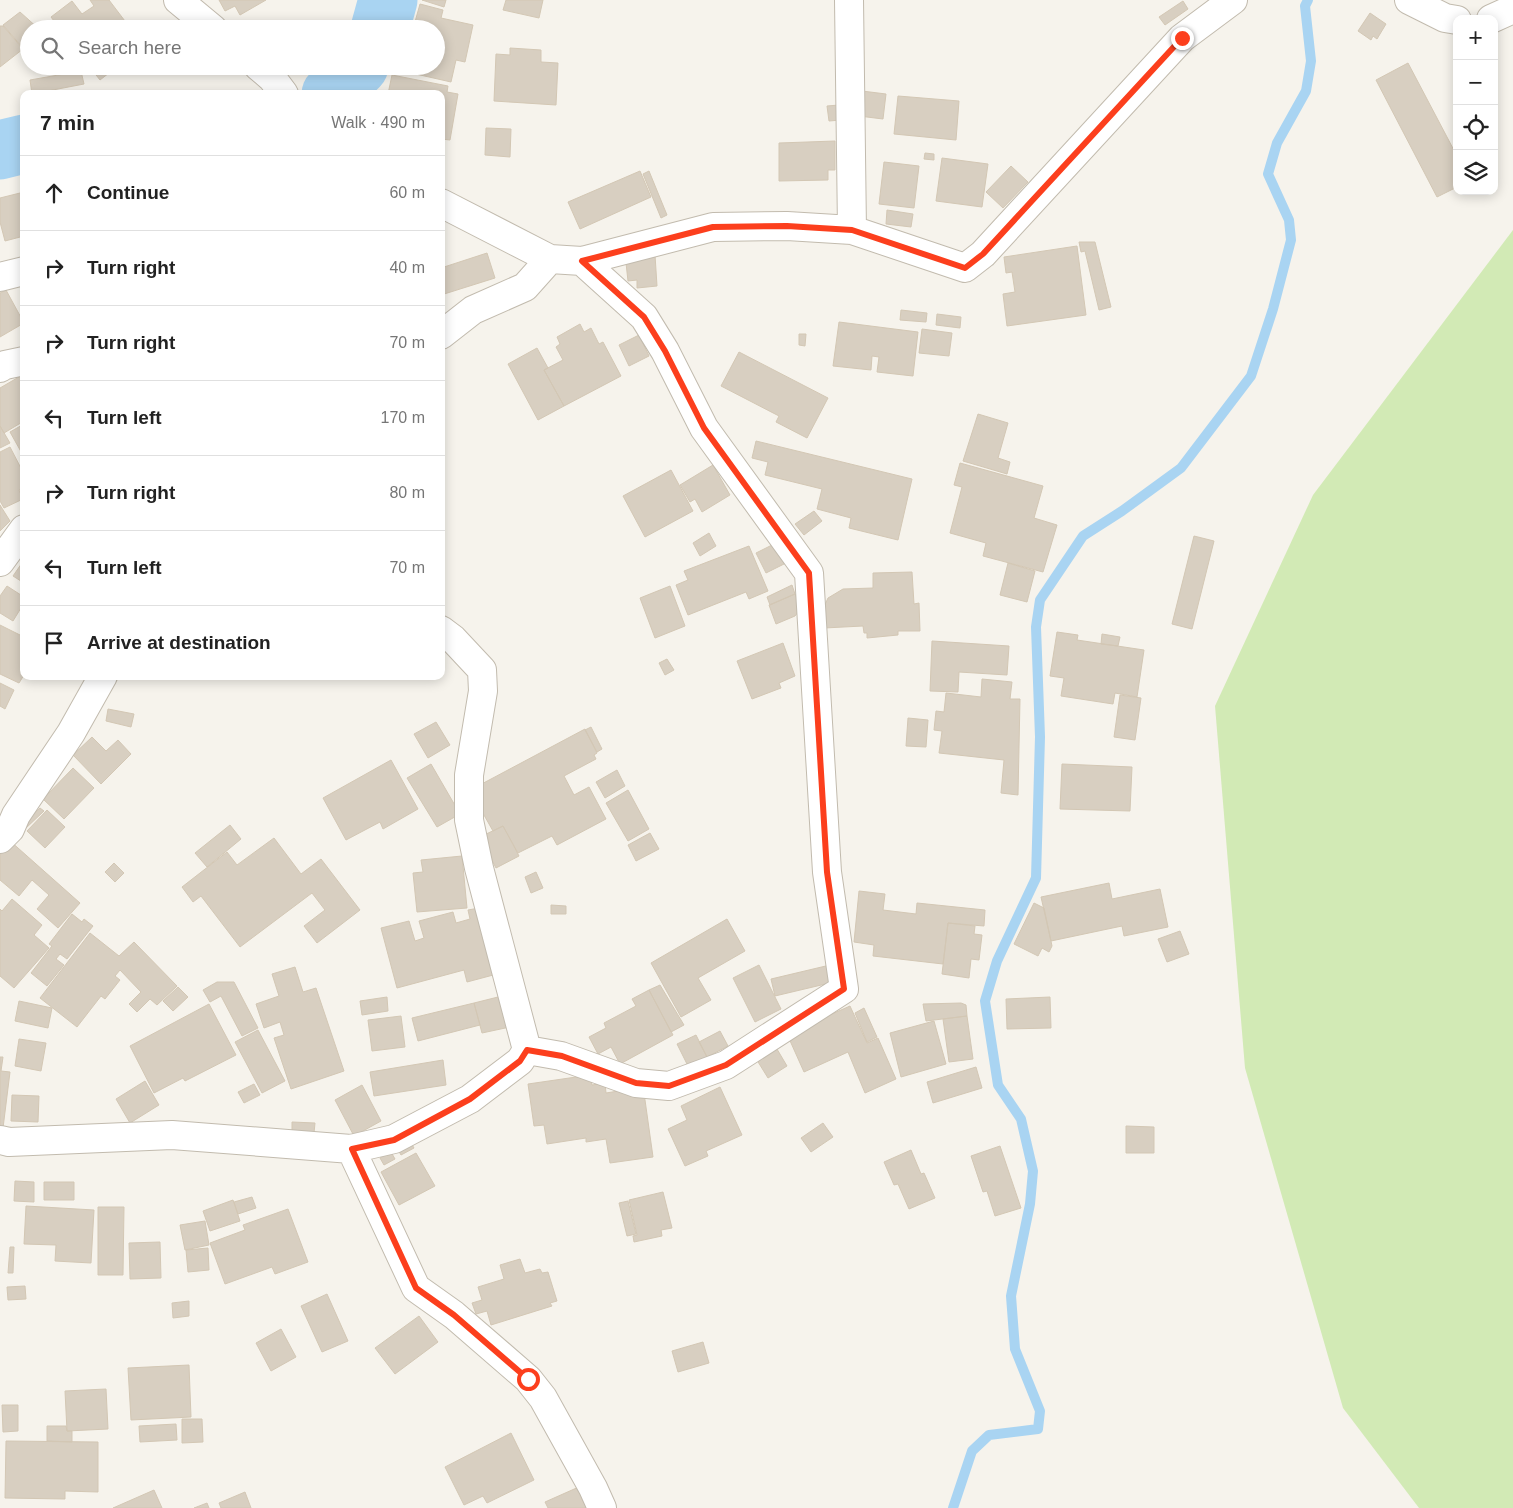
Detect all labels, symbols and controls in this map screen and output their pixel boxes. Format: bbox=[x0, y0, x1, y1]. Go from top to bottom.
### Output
map controls bbox=[1453, 15, 1498, 195]
button: + bbox=[1453, 15, 1498, 60]
search box bbox=[20, 20, 445, 75]
route end bbox=[1171, 27, 1194, 50]
icon: search bbox=[38, 34, 66, 62]
text: Search here bbox=[78, 37, 182, 58]
button: − bbox=[1453, 60, 1498, 105]
button: locate bbox=[1453, 105, 1498, 150]
text: 7 min bbox=[40, 111, 95, 134]
text: Walk · 490 m bbox=[331, 114, 425, 131]
button: layers bbox=[1453, 150, 1498, 195]
icon: ahead bbox=[40, 179, 68, 207]
text: Continue bbox=[87, 182, 169, 203]
text: 60 m bbox=[389, 184, 425, 201]
icon: right bbox=[40, 254, 68, 282]
text: Turn right bbox=[87, 257, 175, 278]
text: 40 m bbox=[389, 259, 425, 276]
icon: right bbox=[40, 329, 68, 357]
text: Turn right bbox=[87, 332, 175, 353]
text: 70 m bbox=[389, 334, 425, 351]
icon: left bbox=[40, 404, 68, 432]
text: Turn left bbox=[87, 407, 162, 428]
text: 170 m bbox=[381, 409, 425, 426]
icon: right bbox=[40, 479, 68, 507]
text: Turn right bbox=[87, 482, 175, 503]
text: 80 m bbox=[389, 484, 425, 501]
icon: left bbox=[40, 554, 68, 582]
text: Turn left bbox=[87, 557, 162, 578]
text: 70 m bbox=[389, 559, 425, 576]
icon: arrive bbox=[40, 629, 68, 657]
text: Arrive at destination bbox=[87, 632, 271, 653]
route start bbox=[517, 1368, 540, 1391]

